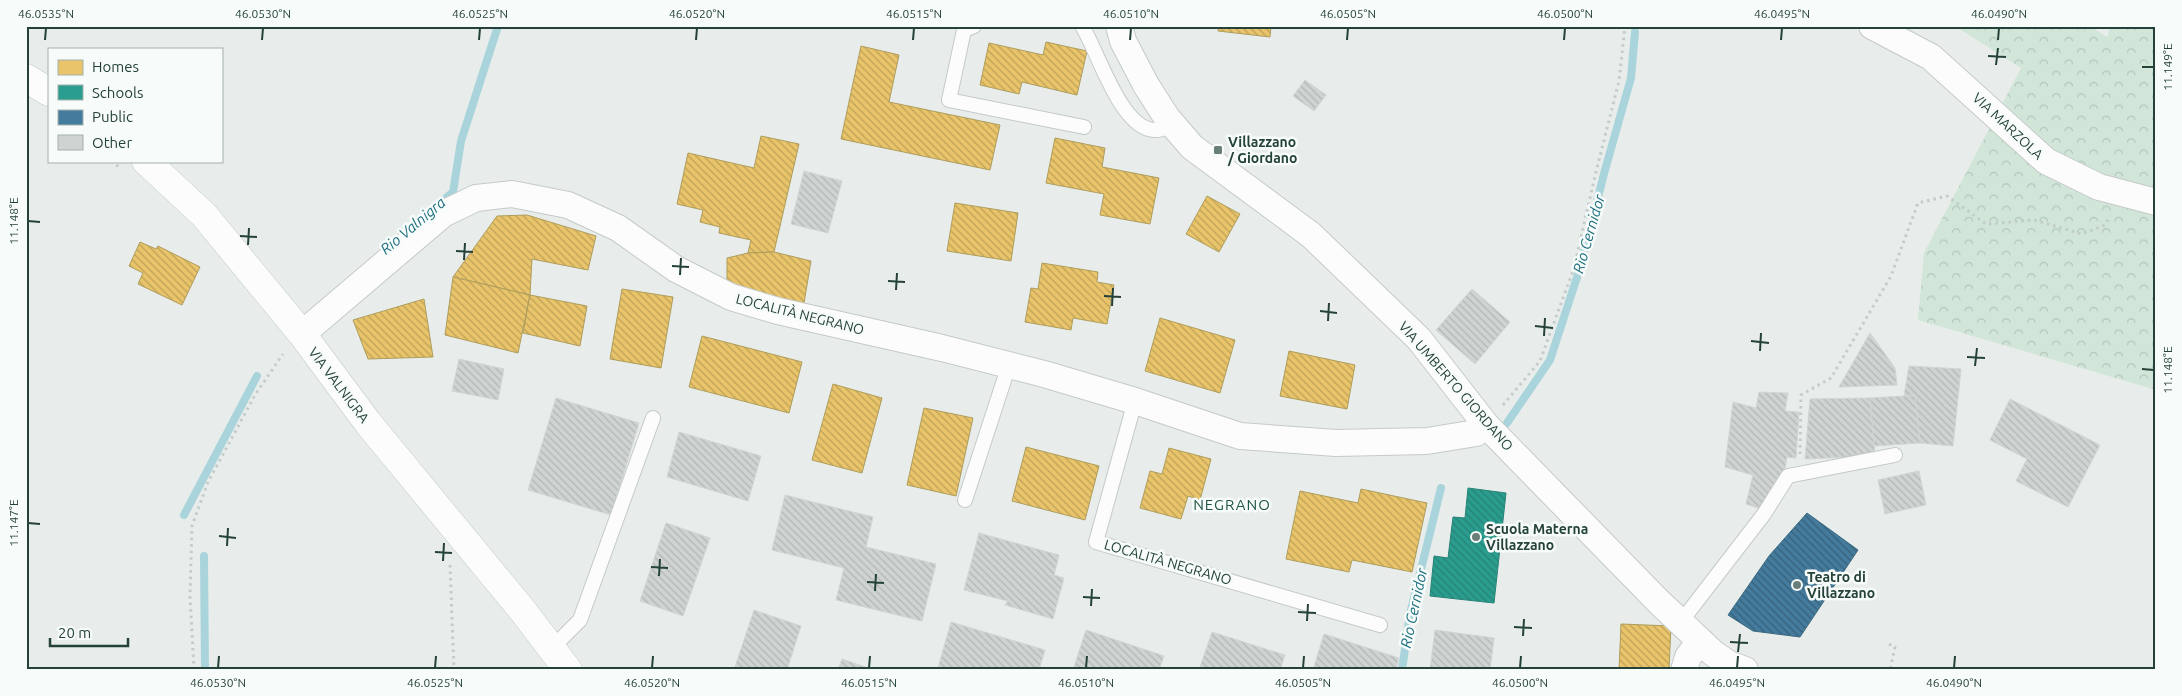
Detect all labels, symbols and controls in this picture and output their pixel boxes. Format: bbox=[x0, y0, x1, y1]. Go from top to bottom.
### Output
text: 46.0535°N bbox=[18, 7, 74, 20]
text: 46.0530°N bbox=[235, 7, 291, 20]
text: 46.0525°N bbox=[452, 7, 508, 20]
text: 46.0520°N bbox=[669, 7, 725, 20]
text: 46.0515°N bbox=[886, 7, 942, 20]
text: 46.0510°N bbox=[1103, 7, 1159, 20]
text: 46.0505°N bbox=[1320, 7, 1376, 20]
text: 46.0500°N bbox=[1537, 7, 1593, 20]
text: 46.0495°N bbox=[1754, 7, 1810, 20]
text: 46.0490°N bbox=[1971, 7, 2027, 20]
text: 11.149°E bbox=[2161, 43, 2174, 91]
legend bbox=[48, 48, 222, 162]
text: Homes bbox=[92, 58, 139, 75]
text: Schools bbox=[92, 84, 143, 101]
street label: VIA MARZOLA bbox=[1970, 89, 2046, 163]
text: Public bbox=[92, 108, 133, 125]
text: Other bbox=[92, 134, 132, 151]
place label: Villazzano / Giordano bbox=[1227, 134, 1297, 166]
marker: Villazzano / Giordano bbox=[1212, 144, 1224, 156]
water label: Rio Cernidor bbox=[1569, 191, 1608, 275]
water label: Rio Valnigra bbox=[377, 194, 449, 258]
text: 11.148°E bbox=[7, 197, 20, 245]
street label: LOCALITÀ NEGRANO bbox=[734, 289, 866, 338]
street label: VIA UMBERTO GIORDANO bbox=[1396, 318, 1516, 454]
street label: VIA VALNIGRA bbox=[305, 344, 373, 426]
text: 11.148°E bbox=[2161, 346, 2174, 394]
district label: NEGRANO bbox=[1193, 496, 1271, 513]
text: 11.147°E bbox=[7, 499, 20, 547]
place label: Scuola Materna Villazzano bbox=[1486, 521, 1588, 553]
marker: Scuola Materna Villazzano bbox=[1470, 531, 1482, 543]
street label: LOCALITÀ NEGRANO bbox=[1103, 535, 1234, 588]
water label: Rio Cernidor bbox=[1397, 565, 1431, 649]
place label: Teatro di Villazzano bbox=[1807, 569, 1875, 601]
marker: Teatro di Villazzano bbox=[1791, 579, 1803, 591]
scale bar bbox=[50, 616, 128, 648]
text: 20 m bbox=[58, 624, 91, 641]
text: 46.0530°N bbox=[190, 676, 246, 689]
text: 46.0525°N bbox=[407, 676, 463, 689]
text: 46.0520°N bbox=[624, 676, 680, 689]
text: 46.0515°N bbox=[841, 676, 897, 689]
text: 46.0510°N bbox=[1058, 676, 1114, 689]
text: 46.0505°N bbox=[1275, 676, 1331, 689]
text: 46.0500°N bbox=[1492, 676, 1548, 689]
text: 46.0495°N bbox=[1709, 676, 1765, 689]
text: 46.0490°N bbox=[1926, 676, 1982, 689]

